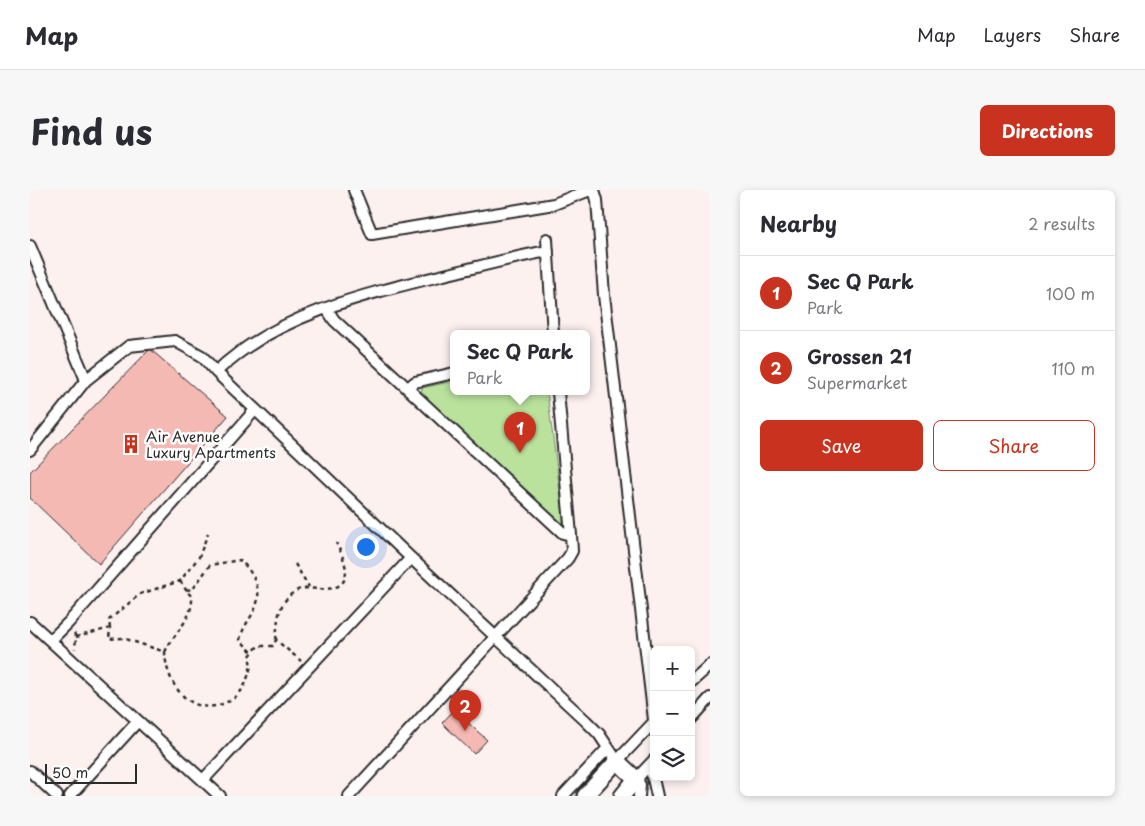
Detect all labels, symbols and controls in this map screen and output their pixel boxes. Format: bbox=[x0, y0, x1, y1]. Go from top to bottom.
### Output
text: Map bbox=[25, 17, 78, 53]
text: Map bbox=[917, 21, 956, 48]
text: Layers bbox=[984, 21, 1041, 48]
text: Share bbox=[1069, 21, 1120, 48]
text: Find us bbox=[30, 104, 152, 157]
button: Directions bbox=[980, 105, 1115, 156]
text: Nearby bbox=[760, 207, 837, 239]
text: 2 results bbox=[1028, 211, 1095, 235]
text: Sec Q Park bbox=[807, 267, 914, 295]
text: 1 bbox=[772, 281, 780, 305]
text: 100 m bbox=[1046, 281, 1095, 305]
text: Park bbox=[807, 295, 843, 319]
popup bbox=[450, 330, 590, 395]
text: Sec Q Park bbox=[467, 337, 573, 365]
text: Grossen 21 bbox=[807, 342, 912, 370]
text: 2 bbox=[770, 356, 782, 380]
text: 110 m bbox=[1052, 356, 1095, 380]
text: Park bbox=[467, 365, 502, 389]
text: Supermarket bbox=[807, 370, 907, 394]
pin: 1 bbox=[504, 412, 536, 453]
button: Save bbox=[760, 420, 923, 471]
button: Share bbox=[933, 420, 1095, 471]
place label: Air Avenue Luxury Apartments bbox=[146, 426, 276, 463]
building icon: Air Avenue Luxury Apartments bbox=[120, 433, 142, 455]
your location bbox=[353, 534, 379, 560]
map controls bbox=[650, 646, 695, 781]
button: + bbox=[650, 646, 695, 691]
pin: 2 bbox=[449, 690, 481, 731]
button: − bbox=[650, 691, 695, 736]
button: layers bbox=[650, 736, 695, 781]
scale bar bbox=[45, 761, 138, 784]
text: 50 m bbox=[52, 762, 88, 783]

